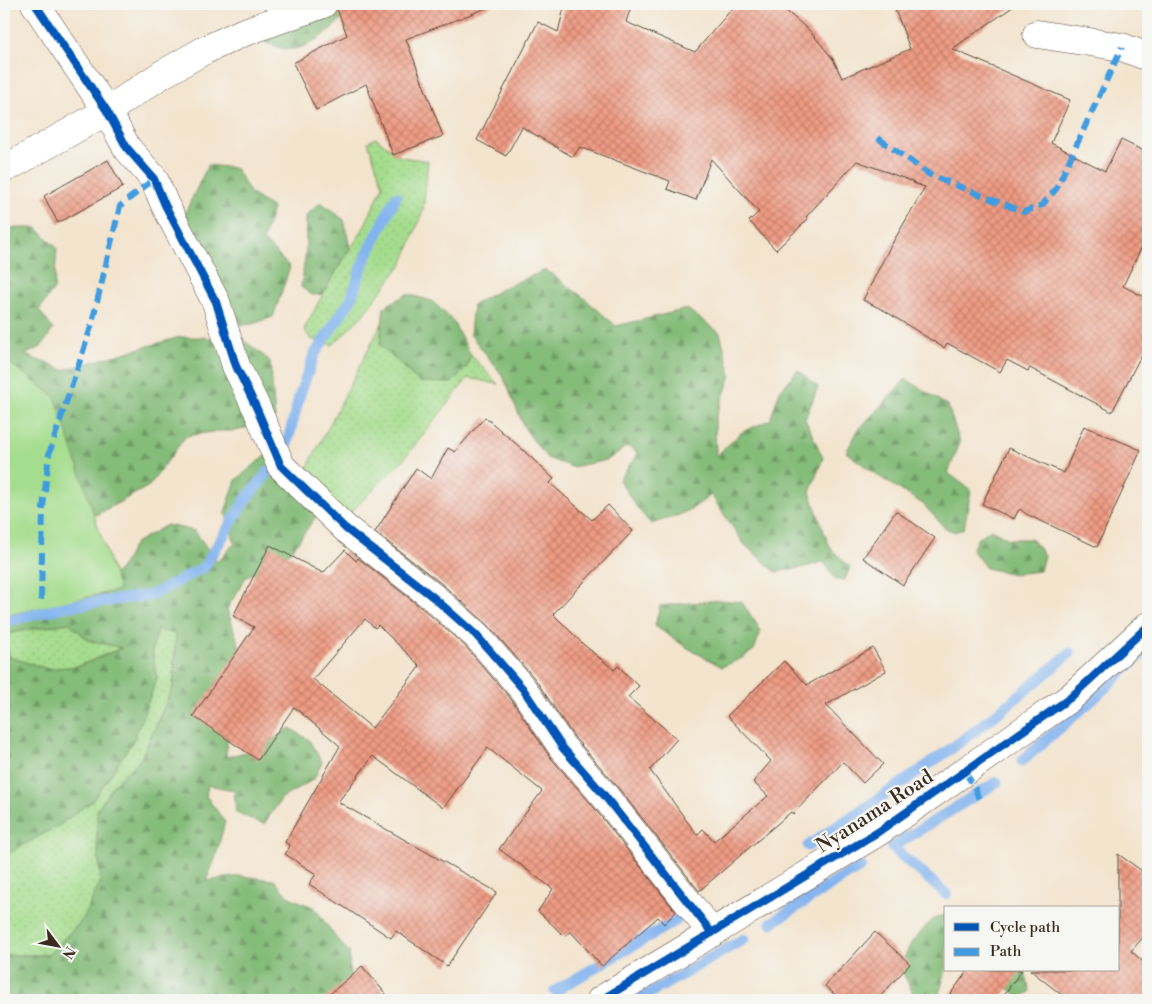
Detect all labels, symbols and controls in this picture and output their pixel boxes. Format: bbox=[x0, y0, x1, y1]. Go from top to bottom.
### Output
street label: Nyanama Road bbox=[812, 764, 939, 859]
legend bbox=[944, 906, 1120, 972]
text: Cycle path bbox=[990, 918, 1060, 937]
north arrow bbox=[32, 922, 82, 972]
text: Path bbox=[990, 942, 1022, 961]
text: N bbox=[58, 943, 79, 962]

